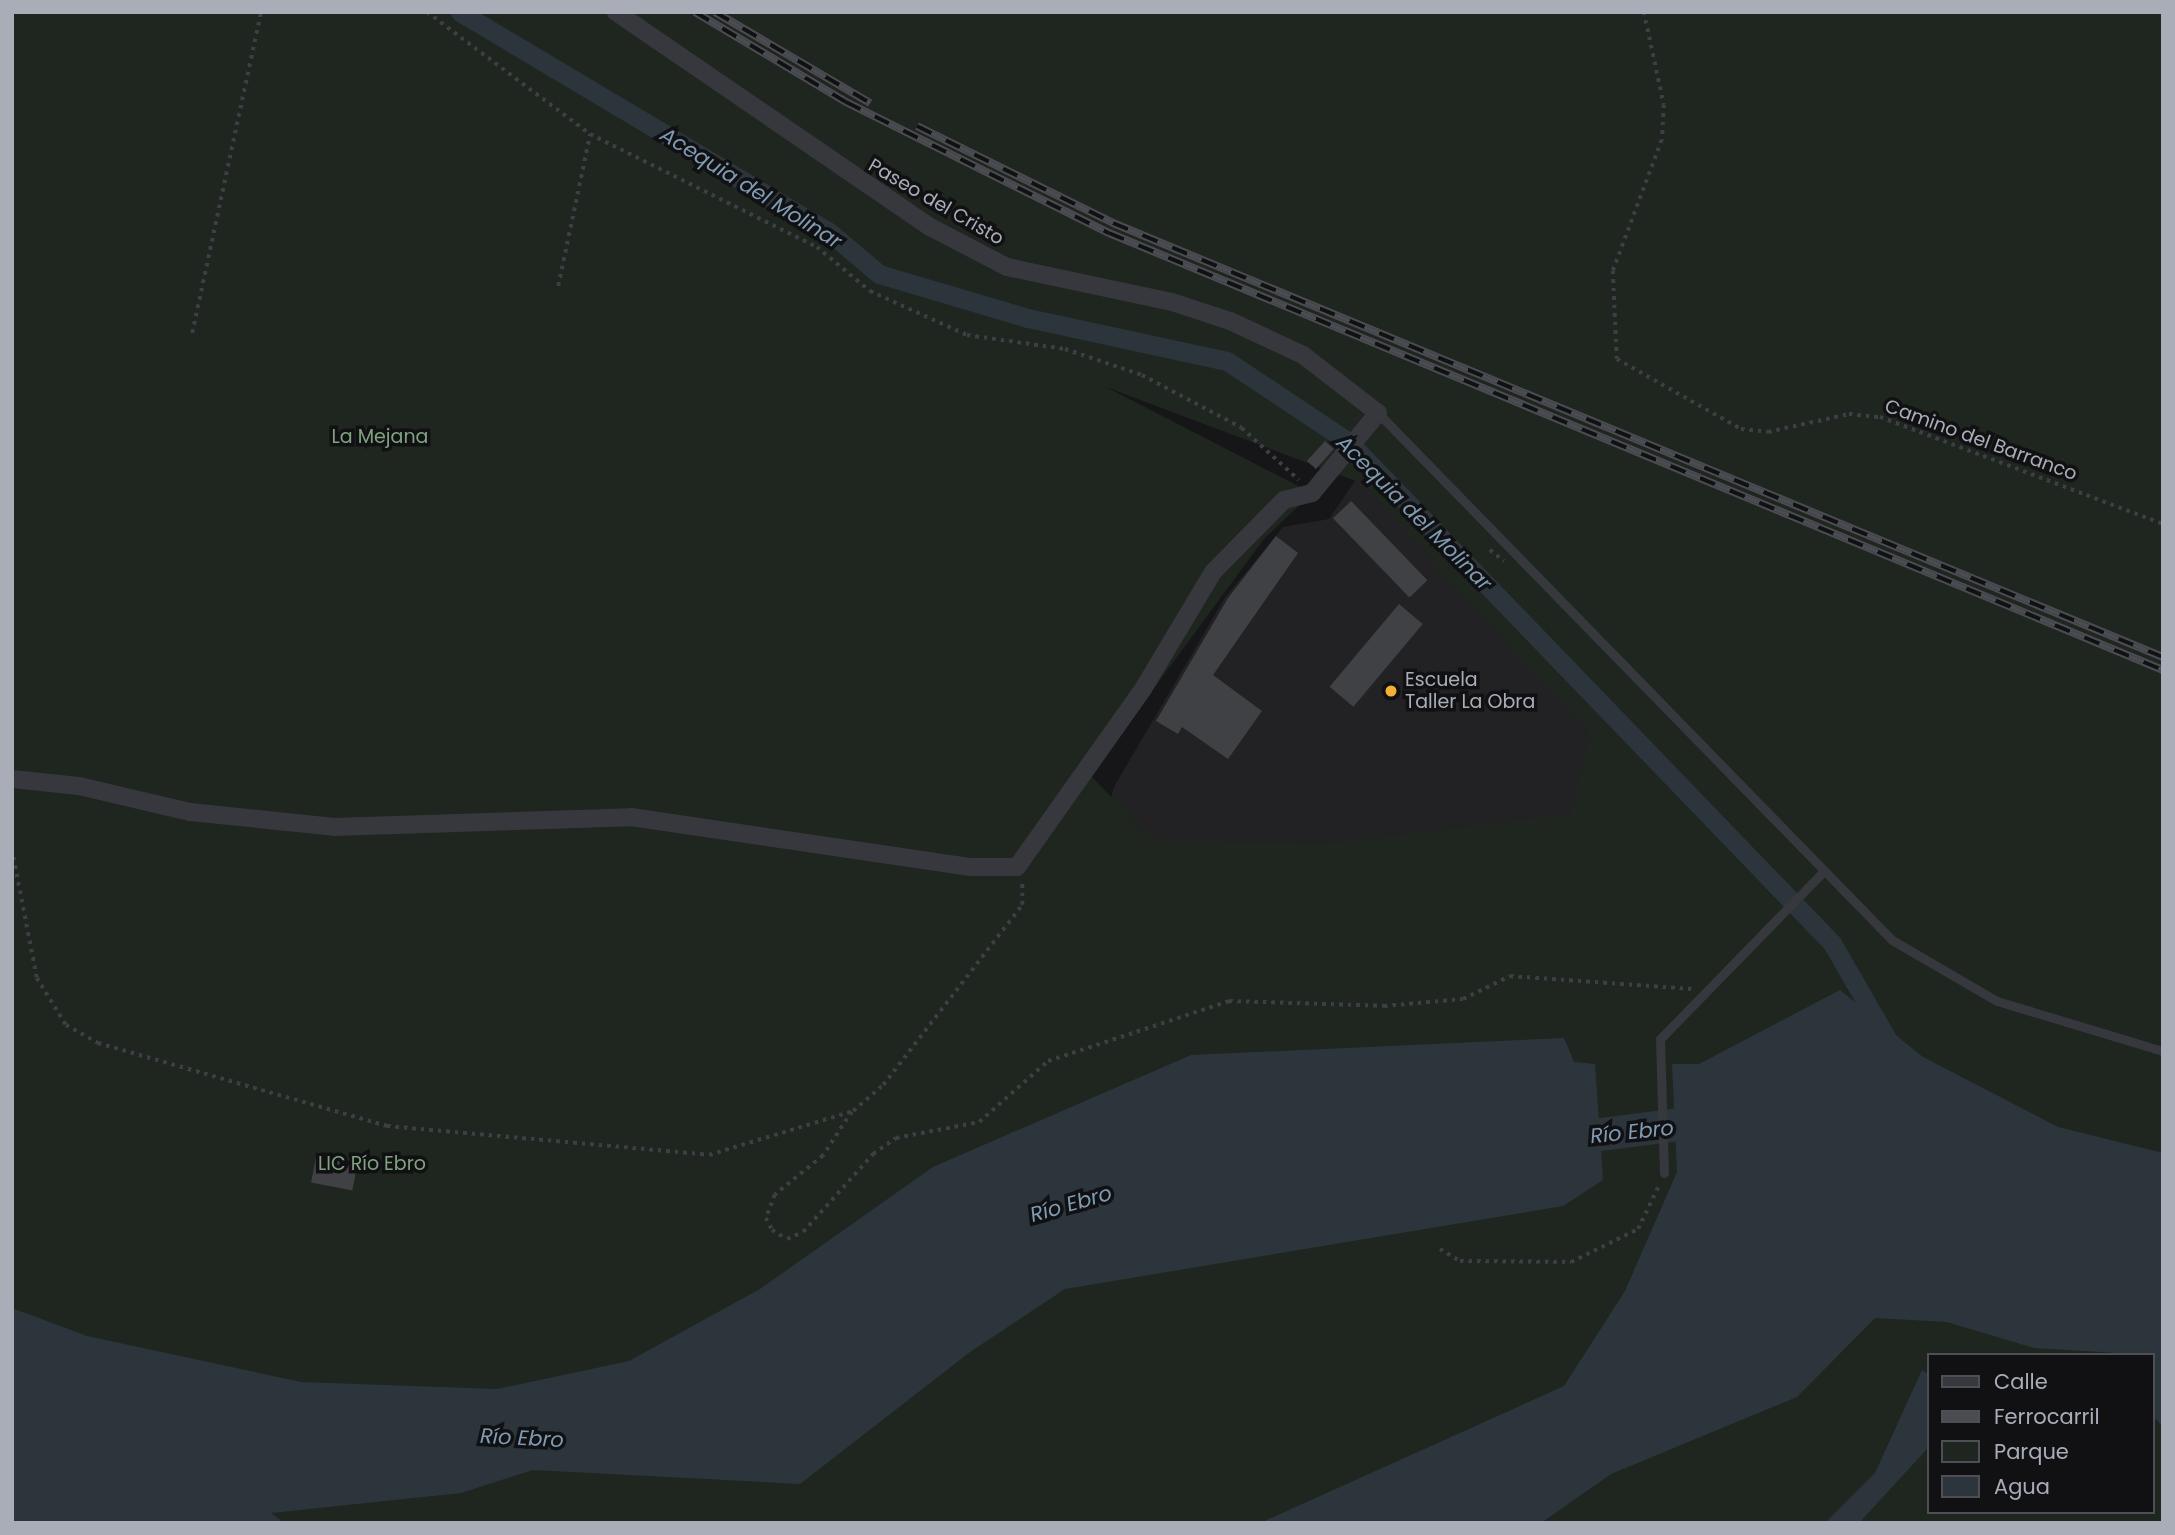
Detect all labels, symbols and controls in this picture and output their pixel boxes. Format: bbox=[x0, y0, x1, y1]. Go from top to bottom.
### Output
water label: Acequia del Molinar bbox=[656, 122, 846, 254]
street label: Paseo del Cristo bbox=[864, 154, 1008, 250]
street label: Camino del Barranco bbox=[1882, 395, 2080, 485]
park label: La Mejana bbox=[332, 426, 428, 448]
water label: Acequia del Molinar bbox=[1331, 430, 1497, 596]
place label: Escuela Taller La Obra bbox=[1405, 669, 1535, 713]
marker: Escuela Taller La Obra bbox=[1383, 683, 1399, 699]
water label: Río Ebro bbox=[1589, 1115, 1675, 1149]
park label: LIC Río Ebro bbox=[318, 1153, 426, 1175]
water label: Río Ebro bbox=[1027, 1180, 1115, 1228]
legend bbox=[1926, 1353, 2154, 1514]
text: Calle bbox=[1994, 1367, 2048, 1396]
text: Ferrocarril bbox=[1994, 1402, 2100, 1431]
water label: Río Ebro bbox=[479, 1423, 565, 1453]
text: Parque bbox=[1994, 1437, 2069, 1466]
text: Agua bbox=[1994, 1472, 2050, 1501]

